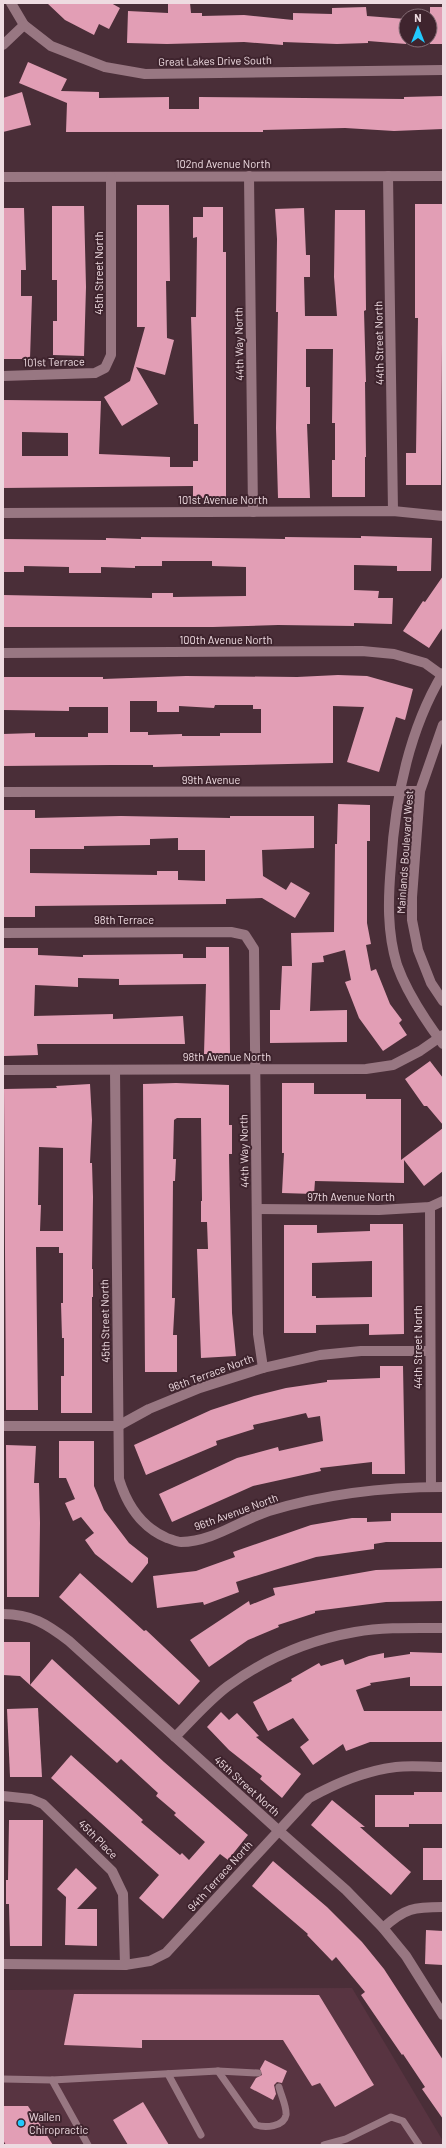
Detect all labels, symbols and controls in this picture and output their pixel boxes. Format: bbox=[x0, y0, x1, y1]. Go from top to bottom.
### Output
north arrow bbox=[398, 8, 438, 48]
text: N bbox=[414, 11, 422, 24]
street label: Great Lakes Drive South bbox=[158, 53, 272, 68]
street label: 102nd Avenue North bbox=[176, 157, 270, 170]
street label: 45th Street North bbox=[92, 231, 105, 315]
street label: 44th Street North bbox=[371, 301, 386, 385]
street label: 44th Way North bbox=[231, 307, 246, 381]
street label: 101st Terrace bbox=[23, 354, 85, 369]
street label: 101st Avenue North bbox=[178, 493, 268, 506]
street label: 100th Avenue North bbox=[179, 633, 273, 646]
street label: 99th Avenue bbox=[182, 773, 240, 786]
street label: Mainlands Boulevard West bbox=[394, 790, 415, 914]
street label: 98th Terrace bbox=[94, 913, 154, 926]
street label: 98th Avenue North bbox=[183, 1050, 271, 1063]
street label: 44th Way North bbox=[236, 1114, 251, 1188]
street label: 97th Avenue North bbox=[307, 1190, 395, 1203]
street label: 45th Street North bbox=[97, 1279, 112, 1363]
street label: 44th Street North bbox=[411, 1305, 424, 1389]
street label: 96th Terrace North bbox=[166, 1351, 255, 1394]
street label: 96th Avenue North bbox=[192, 1490, 280, 1533]
street label: 45th Street North bbox=[212, 1753, 283, 1818]
street label: 45th Place bbox=[76, 1816, 121, 1861]
street label: 94th Terrace North bbox=[185, 1838, 255, 1914]
place label: Wallen Chiropractic bbox=[29, 2110, 89, 2136]
marker: Wallen Chiropractic bbox=[16, 2118, 26, 2128]

